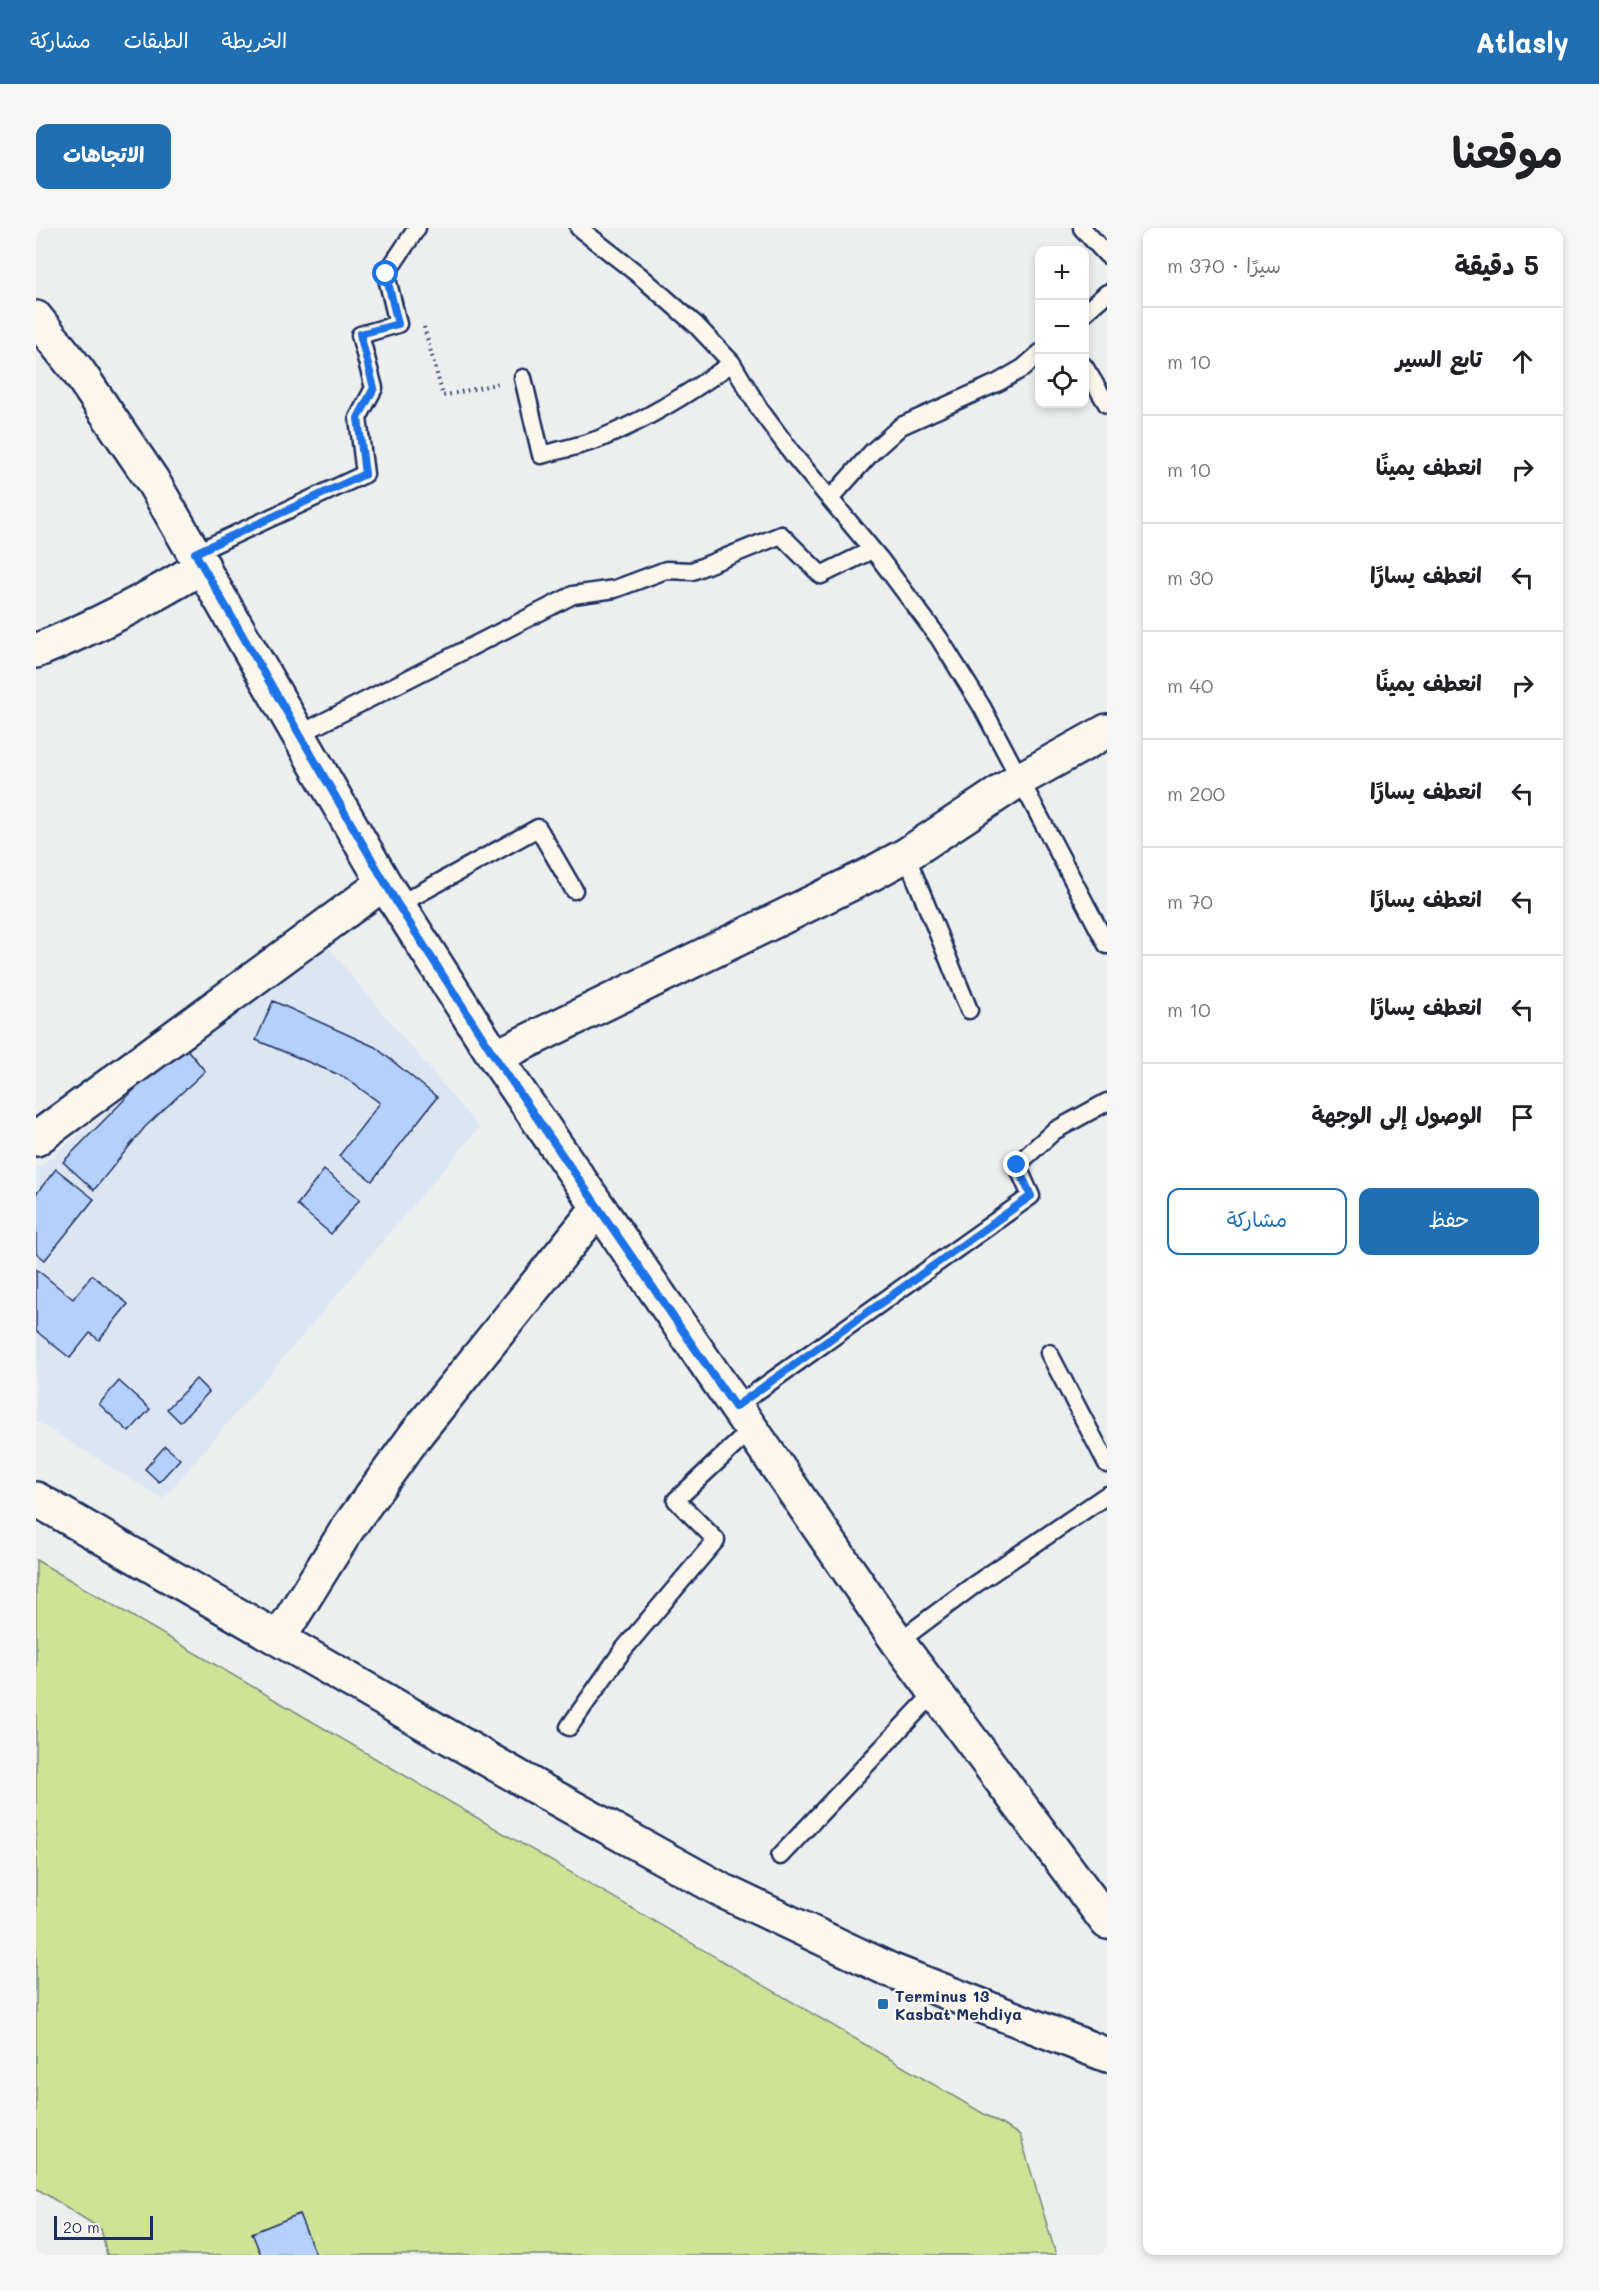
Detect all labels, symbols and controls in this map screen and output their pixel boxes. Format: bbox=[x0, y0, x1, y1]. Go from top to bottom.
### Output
text: Atlasly bbox=[1475, 24, 1569, 60]
text: مشاركة bbox=[30, 26, 91, 53]
text: الطبقات bbox=[124, 26, 189, 53]
text: الخريطة bbox=[222, 26, 287, 53]
button: الاتجاهات bbox=[36, 124, 171, 189]
text: موقعنا bbox=[1452, 124, 1563, 179]
map controls bbox=[1035, 246, 1089, 408]
button: + bbox=[1035, 246, 1089, 300]
text: 5 دقيقة bbox=[1454, 248, 1539, 282]
text: سيرًا · 370 m bbox=[1167, 252, 1281, 278]
route start bbox=[372, 260, 398, 286]
button: − bbox=[1035, 300, 1089, 354]
text: تابع السير bbox=[1396, 344, 1482, 373]
icon: ahead bbox=[1506, 345, 1539, 378]
text: 10 m bbox=[1167, 348, 1211, 374]
button: locate bbox=[1035, 354, 1089, 408]
text: انعطف يمينًا bbox=[1376, 452, 1482, 481]
icon: right bbox=[1506, 453, 1539, 486]
text: 10 m bbox=[1167, 456, 1211, 482]
text: انعطف يسارًا bbox=[1370, 560, 1482, 589]
icon: left bbox=[1506, 561, 1539, 594]
text: 30 m bbox=[1167, 564, 1213, 590]
text: انعطف يمينًا bbox=[1376, 668, 1482, 697]
icon: right bbox=[1506, 669, 1539, 702]
text: 40 m bbox=[1167, 672, 1213, 698]
text: انعطف يسارًا bbox=[1370, 776, 1482, 805]
icon: left bbox=[1506, 777, 1539, 810]
text: 200 m bbox=[1167, 780, 1225, 806]
text: انعطف يسارًا bbox=[1370, 884, 1482, 913]
icon: left bbox=[1506, 885, 1539, 918]
text: 70 m bbox=[1167, 888, 1213, 914]
text: انعطف يسارًا bbox=[1370, 992, 1482, 1021]
icon: left bbox=[1506, 993, 1539, 1026]
text: 10 m bbox=[1167, 996, 1211, 1022]
text: الوصول إلى الوجهة bbox=[1311, 1100, 1482, 1129]
icon: arrive bbox=[1506, 1101, 1539, 1134]
route end bbox=[1003, 1151, 1029, 1177]
button: مشاركة bbox=[1167, 1188, 1347, 1255]
button: حفظ bbox=[1359, 1188, 1539, 1255]
place label: Terminus 13 Kasbat Mehdiya bbox=[895, 1985, 1022, 2024]
marker: Terminus 13 Kasbat Mehdiya bbox=[876, 1997, 890, 2011]
scale bar bbox=[54, 2213, 153, 2240]
text: 20 m bbox=[63, 2216, 100, 2237]

